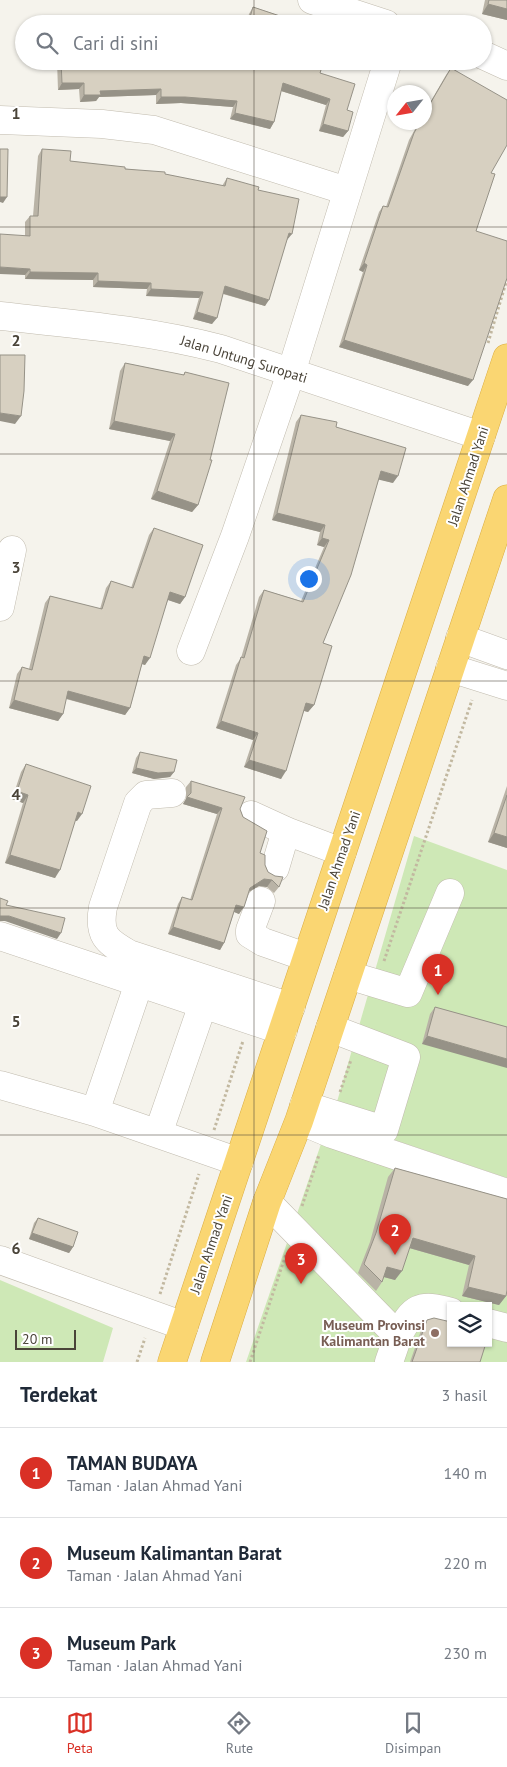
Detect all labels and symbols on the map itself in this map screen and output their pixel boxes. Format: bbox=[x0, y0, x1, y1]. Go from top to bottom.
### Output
north arrow bbox=[387, 85, 432, 130]
text: 1 bbox=[11, 103, 21, 123]
text: 2 bbox=[11, 330, 21, 350]
street label: Jalan Untung Suropati bbox=[177, 331, 310, 387]
street label: Jalan Ahmad Yani bbox=[443, 424, 493, 529]
text: 3 bbox=[11, 557, 21, 577]
your location bbox=[296, 566, 322, 592]
text: 4 bbox=[11, 784, 21, 804]
street label: Jalan Ahmad Yani bbox=[313, 808, 364, 913]
pin: 1 bbox=[422, 954, 454, 995]
text: 5 bbox=[11, 1011, 21, 1031]
street label: Jalan Ahmad Yani bbox=[185, 1192, 236, 1297]
pin: 2 bbox=[379, 1214, 411, 1255]
text: 6 bbox=[11, 1238, 21, 1258]
pin: 3 bbox=[285, 1243, 317, 1284]
place label: Museum Provinsi Kalimantan Barat bbox=[321, 1316, 425, 1350]
scale bar bbox=[15, 1327, 76, 1350]
marker: Museum Provinsi Kalimantan Barat bbox=[429, 1327, 441, 1339]

